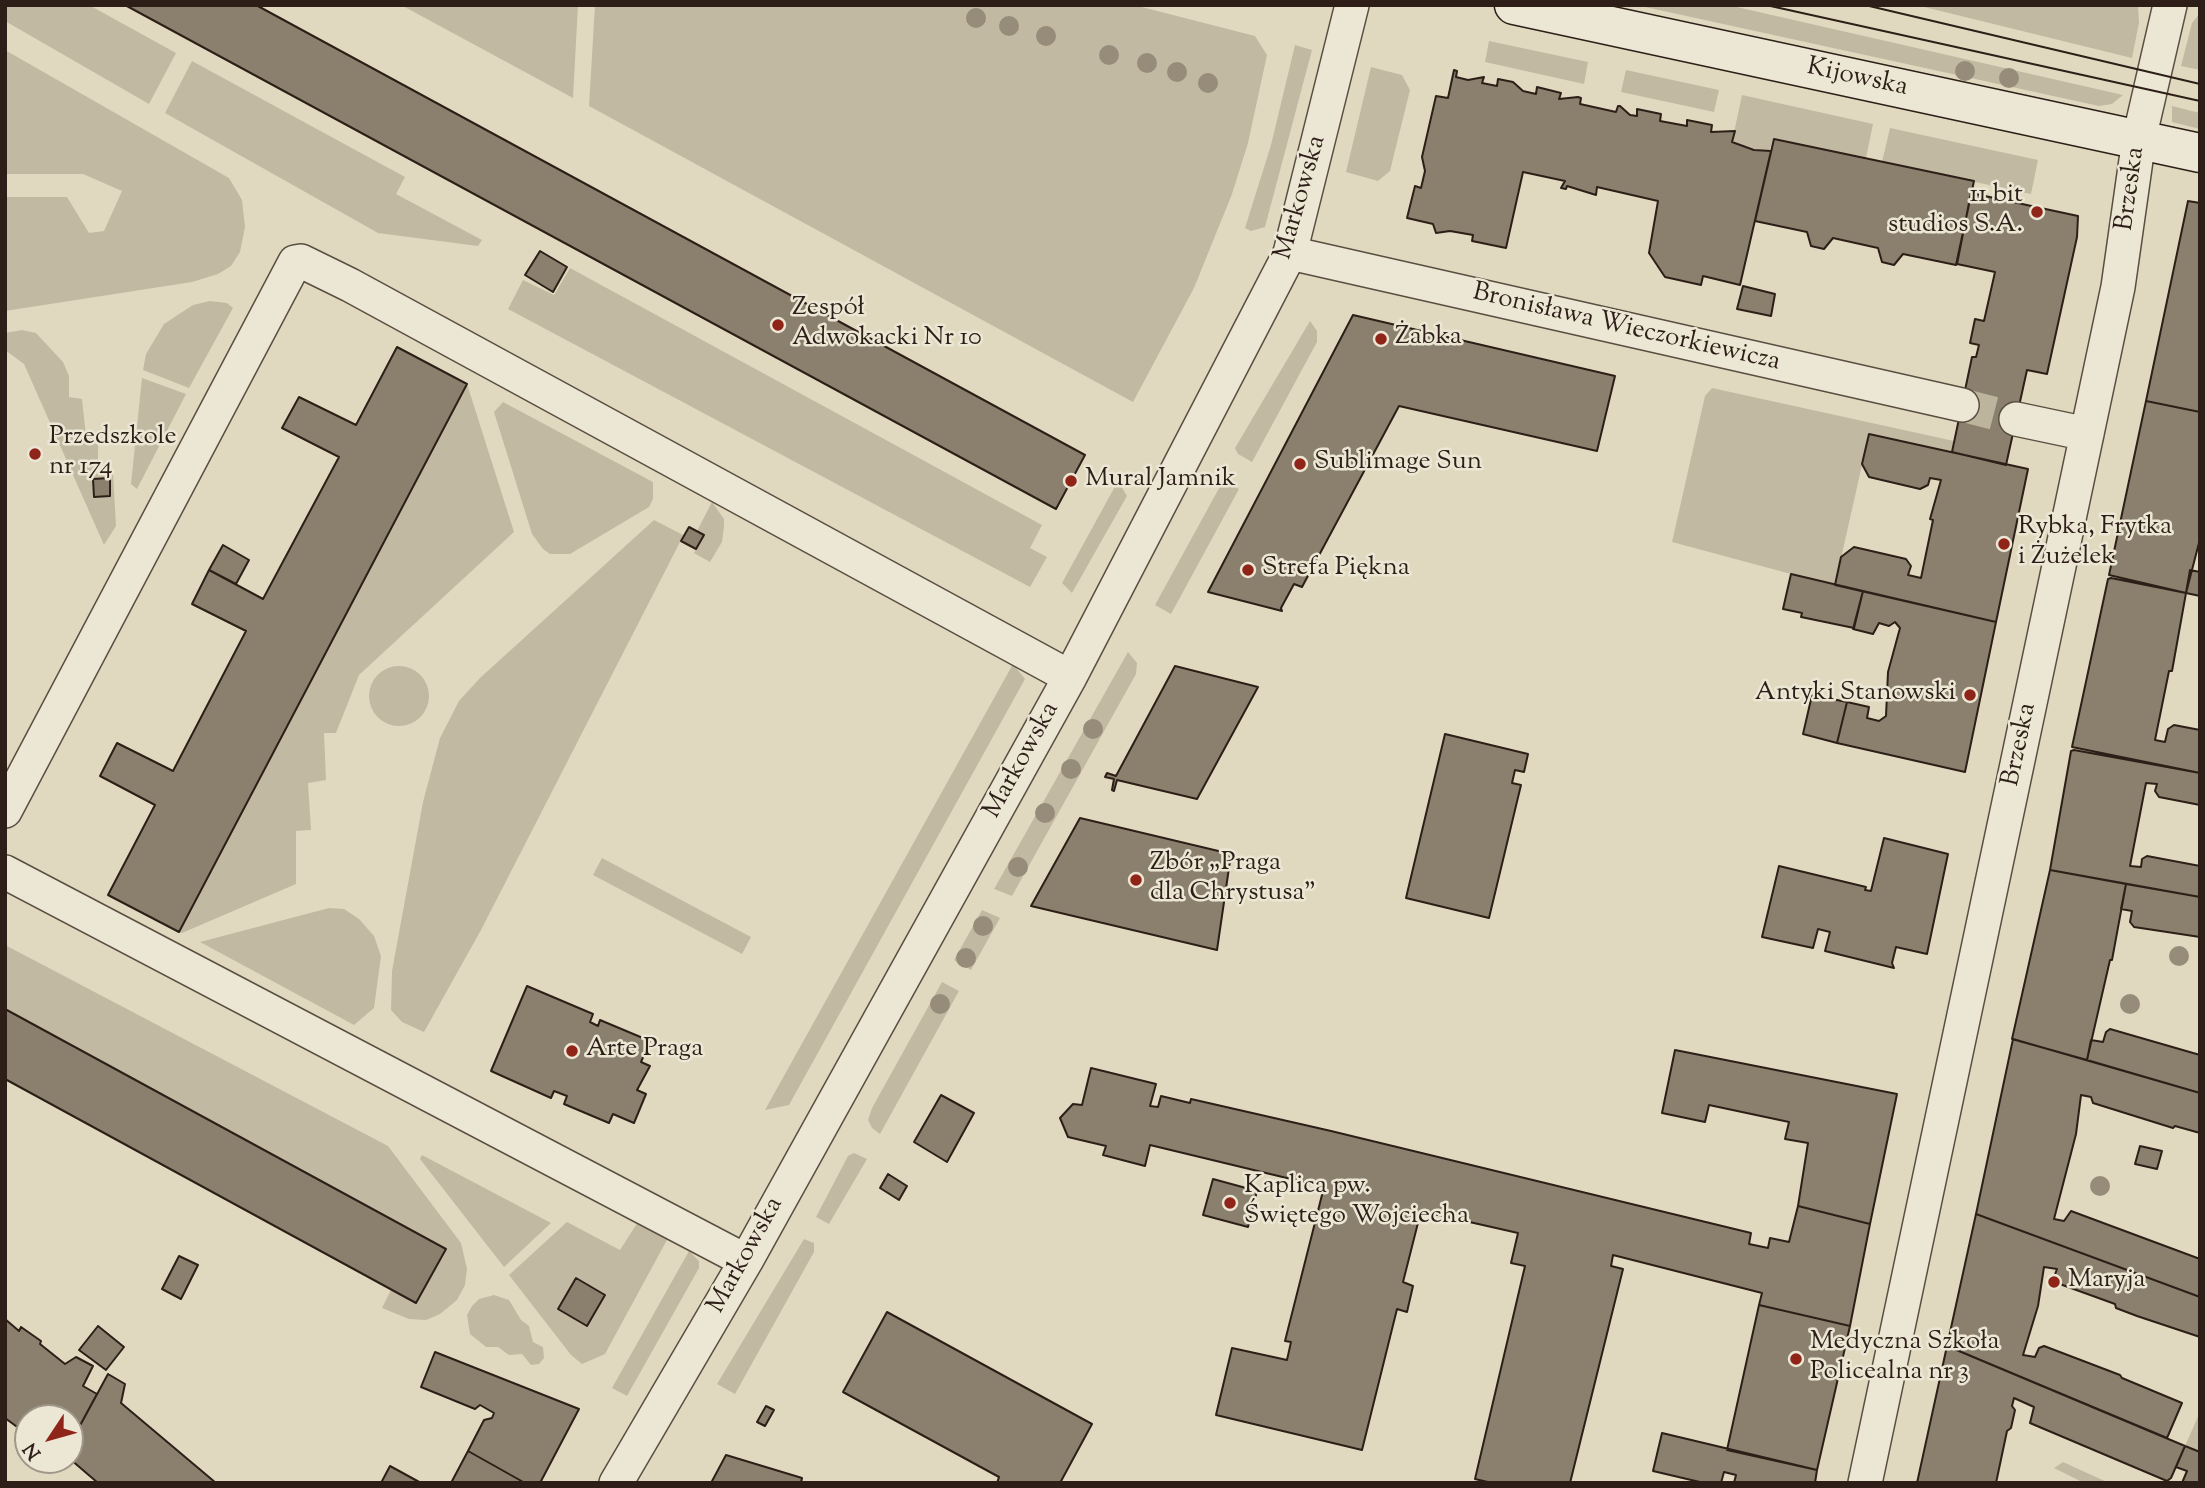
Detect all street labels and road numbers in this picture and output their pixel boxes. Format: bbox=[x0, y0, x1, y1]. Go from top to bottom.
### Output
street label: Kijowska bbox=[1804, 53, 1910, 105]
street label: Markowska bbox=[1269, 132, 1335, 264]
street label: Brzeska bbox=[2111, 145, 2153, 233]
street label: Bronisława Wieczorkiewicza bbox=[1469, 278, 1783, 380]
street label: Markowska bbox=[978, 697, 1068, 825]
street label: Brzeska bbox=[1997, 700, 2045, 790]
street label: Markowska bbox=[702, 1192, 792, 1320]

